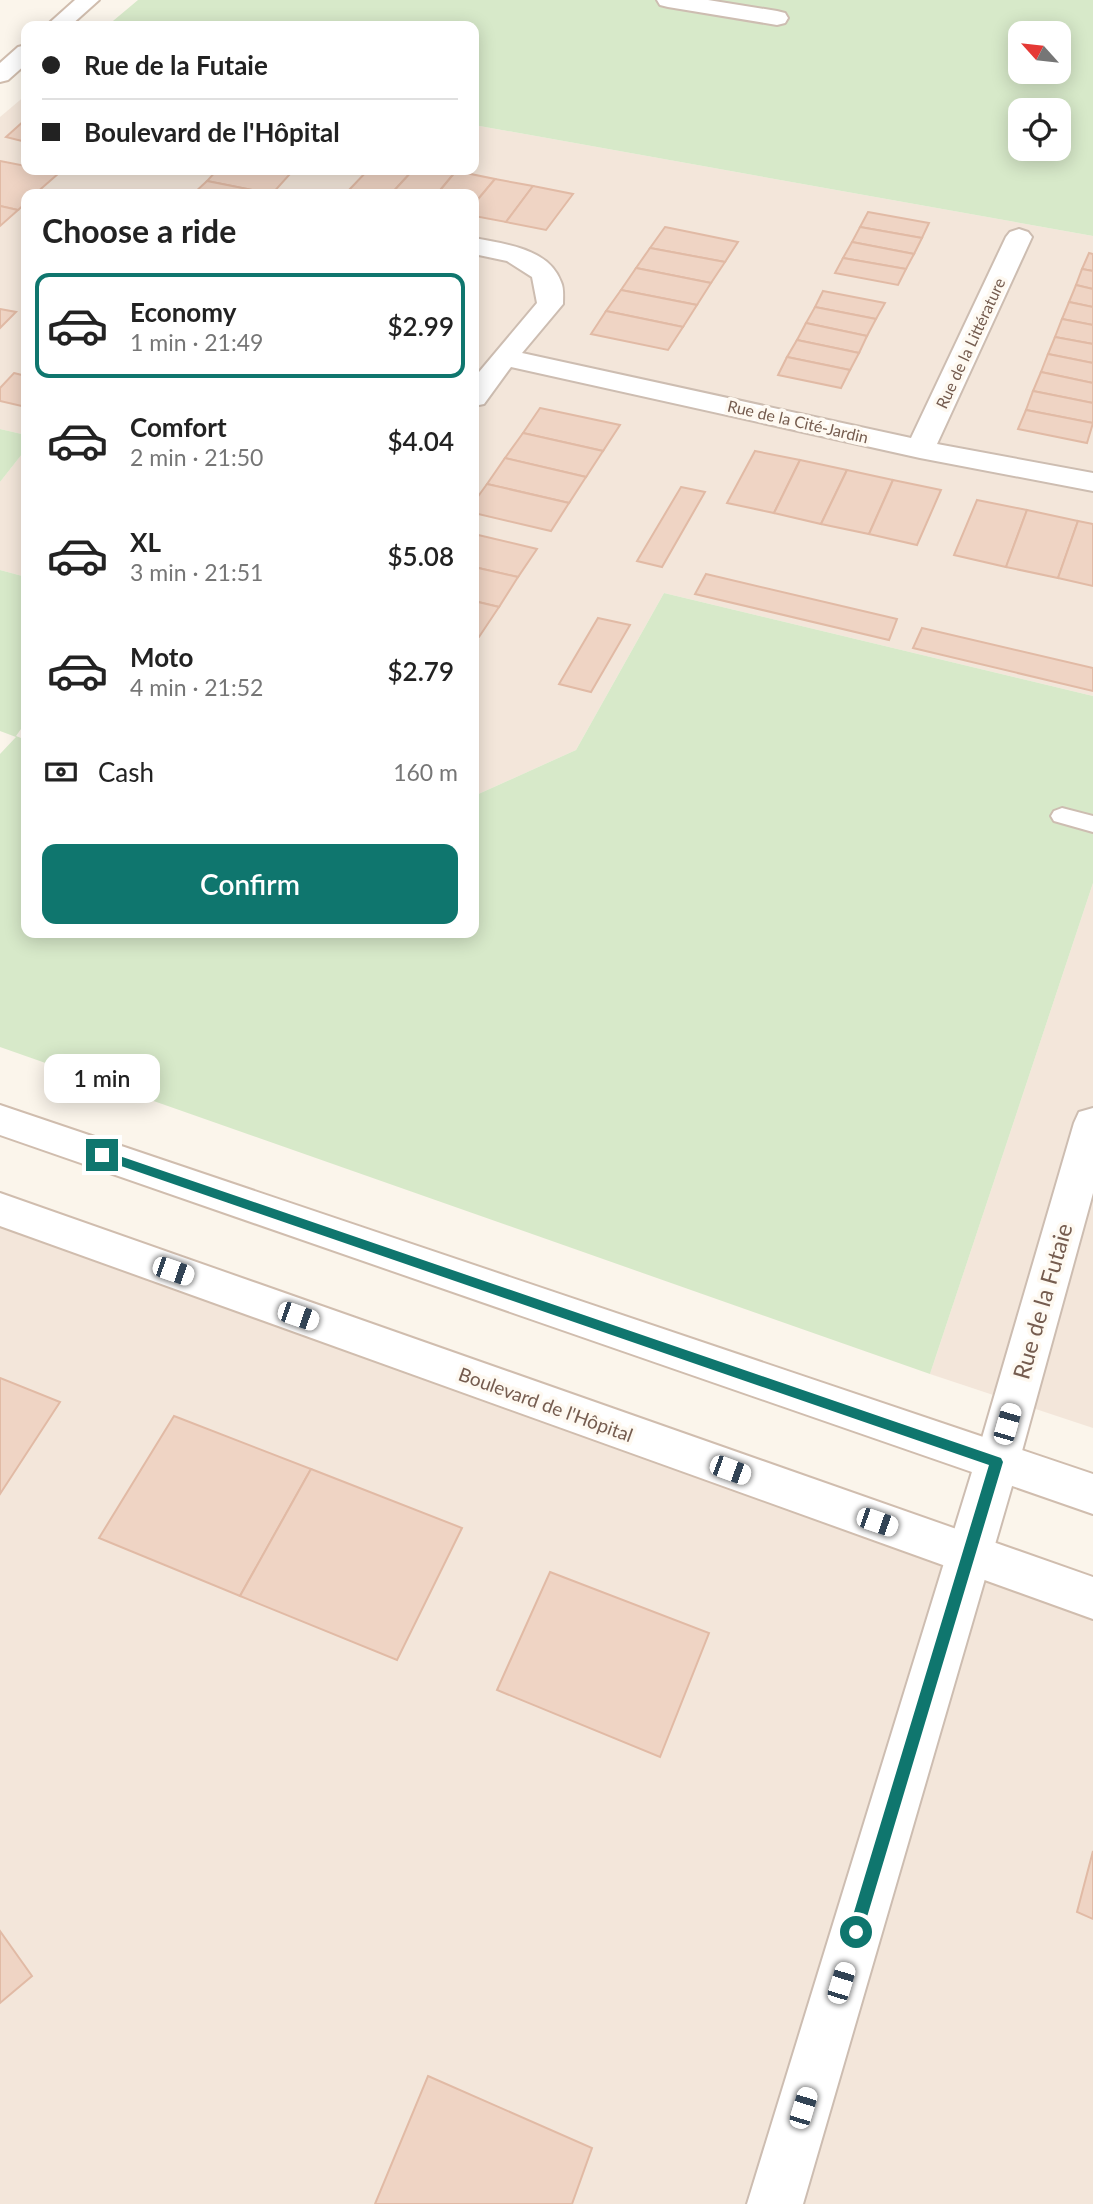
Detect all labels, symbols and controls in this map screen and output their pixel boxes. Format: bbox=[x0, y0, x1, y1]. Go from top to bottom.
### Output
north arrow bbox=[1008, 21, 1071, 84]
map controls bbox=[1008, 21, 1071, 161]
text: Rue de la Futaie bbox=[84, 49, 268, 81]
button: locate bbox=[1008, 98, 1071, 161]
text: Boulevard de l'Hôpital bbox=[84, 116, 340, 148]
text: Choose a ride bbox=[42, 211, 236, 250]
street label: Rue de la Littérature bbox=[931, 275, 1009, 411]
icon: car bbox=[46, 294, 109, 357]
text: Economy bbox=[130, 296, 236, 328]
text: $2.99 bbox=[388, 310, 454, 342]
text: 1 min · 21:49 bbox=[130, 328, 263, 356]
street label: Rue de la Cité-Jardin bbox=[726, 396, 870, 446]
icon: car bbox=[46, 409, 109, 472]
text: Comfort bbox=[130, 411, 227, 443]
text: $4.04 bbox=[388, 425, 454, 457]
text: 2 min · 21:50 bbox=[130, 443, 263, 471]
icon: car bbox=[46, 524, 109, 587]
text: XL bbox=[130, 526, 161, 558]
text: $5.08 bbox=[388, 540, 454, 572]
text: 3 min · 21:51 bbox=[130, 558, 263, 586]
icon: car bbox=[46, 639, 109, 702]
text: Moto bbox=[130, 641, 193, 673]
text: $2.79 bbox=[388, 655, 454, 687]
text: 4 min · 21:52 bbox=[130, 673, 263, 701]
icon: cash bbox=[42, 753, 80, 791]
text: Cash bbox=[98, 756, 154, 788]
text: 160 m bbox=[393, 758, 458, 786]
button: Confirm bbox=[42, 844, 458, 924]
callout: 1 min bbox=[44, 1054, 160, 1102]
text: 1 min bbox=[74, 1064, 130, 1092]
route end bbox=[86, 1139, 118, 1171]
street label: Rue de la Futaie bbox=[1006, 1220, 1078, 1382]
car bbox=[150, 1254, 197, 1288]
car bbox=[275, 1299, 322, 1333]
street label: Boulevard de l'Hôpital bbox=[456, 1362, 636, 1446]
car bbox=[992, 1401, 1023, 1447]
car bbox=[707, 1453, 754, 1487]
car bbox=[854, 1505, 901, 1539]
route start bbox=[840, 1916, 872, 1948]
car bbox=[825, 1960, 858, 2006]
car bbox=[787, 2085, 820, 2131]

